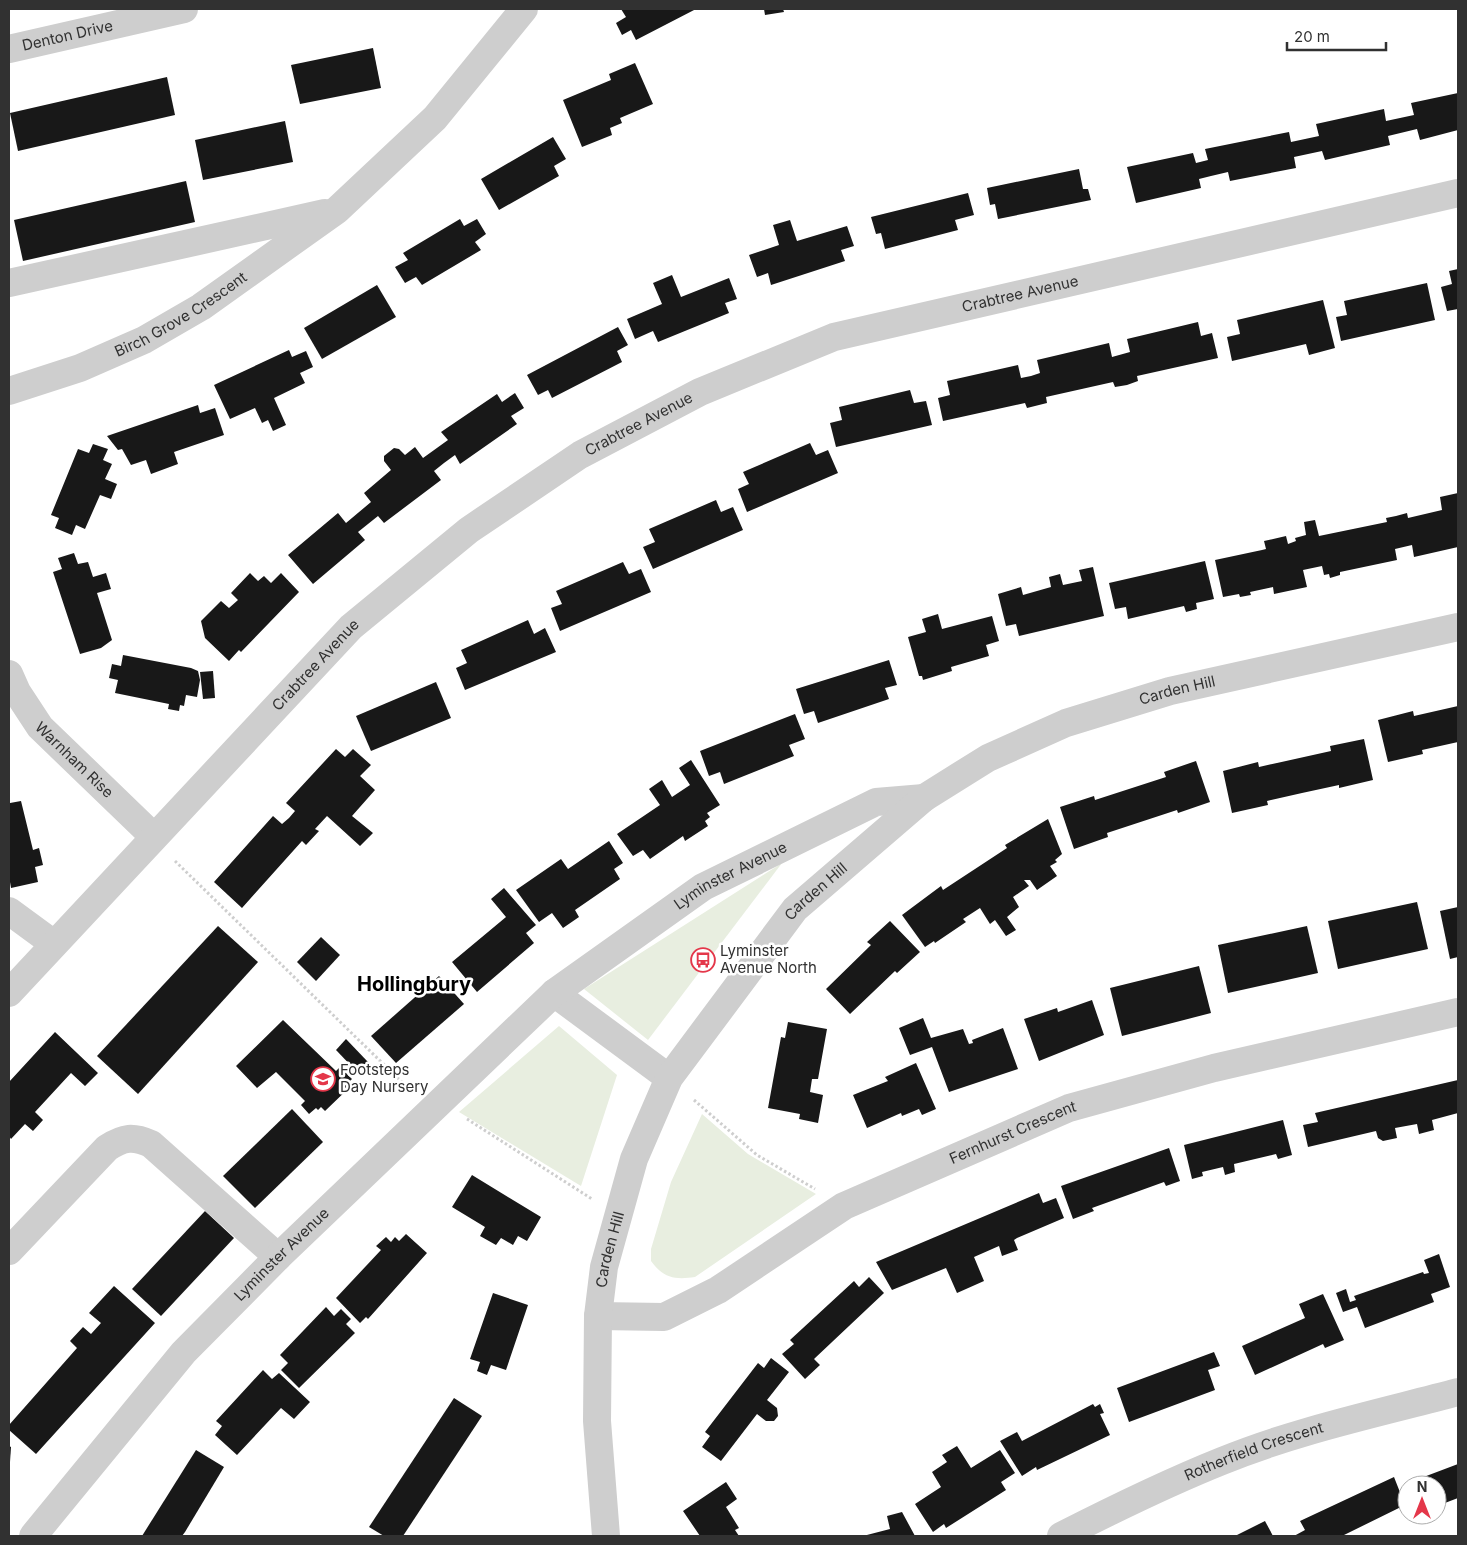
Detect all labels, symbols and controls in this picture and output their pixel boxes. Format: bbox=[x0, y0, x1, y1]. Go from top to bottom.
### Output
street label: Denton Drive bbox=[20, 16, 115, 55]
scale bar bbox=[1287, 20, 1386, 52]
text: 20 m bbox=[1294, 27, 1330, 46]
street label: Birch Grove Crescent bbox=[112, 267, 250, 361]
street label: Crabtree Avenue bbox=[960, 271, 1080, 316]
street label: Crabtree Avenue bbox=[581, 388, 696, 460]
street label: Crabtree Avenue bbox=[268, 614, 363, 715]
street label: Carden Hill bbox=[1137, 671, 1217, 709]
street label: Warnham Rise bbox=[31, 717, 118, 802]
street label: Lyminster Avenue bbox=[670, 837, 790, 914]
street label: Carden Hill bbox=[780, 858, 851, 924]
place label: Lyminster Avenue North bbox=[720, 941, 817, 977]
bus stop icon: Lyminster Avenue North bbox=[690, 947, 716, 973]
district label: Hollingbury bbox=[357, 972, 471, 996]
place label: Footsteps Day Nursery bbox=[340, 1060, 429, 1096]
school or university icon: Footsteps Day Nursery bbox=[310, 1066, 336, 1092]
street label: Fernhurst Crescent bbox=[946, 1096, 1078, 1168]
street label: Lyminster Avenue bbox=[230, 1203, 333, 1305]
street label: Carden Hill bbox=[592, 1209, 628, 1289]
street label: Rotherfield Crescent bbox=[1181, 1418, 1325, 1485]
north arrow bbox=[1397, 1475, 1447, 1525]
text: N bbox=[1417, 1478, 1427, 1495]

